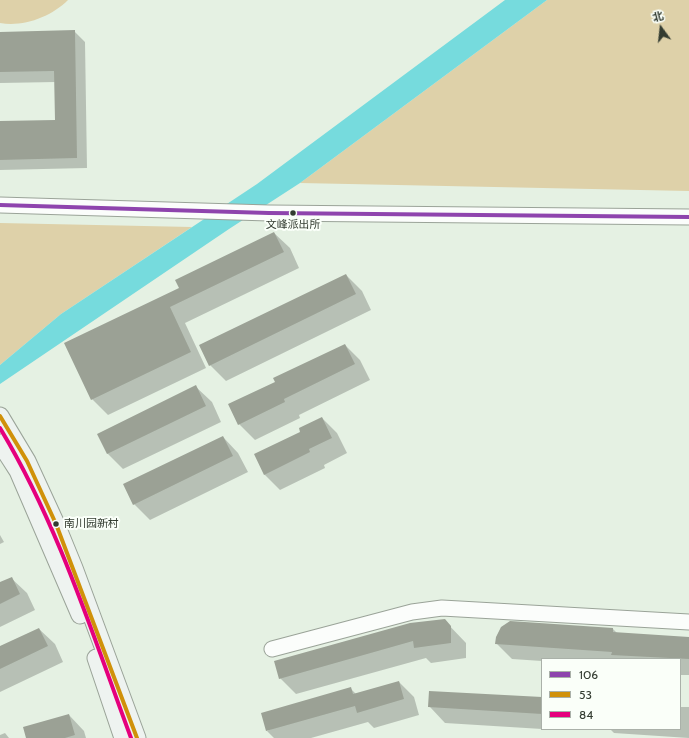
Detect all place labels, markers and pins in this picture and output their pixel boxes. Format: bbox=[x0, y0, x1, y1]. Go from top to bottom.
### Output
marker: 文峰派出所 bbox=[288, 208, 298, 218]
place label: 文峰派出所 bbox=[266, 218, 320, 232]
place label: 南川园新村 bbox=[64, 517, 119, 531]
marker: 南川园新村 bbox=[51, 519, 61, 529]

